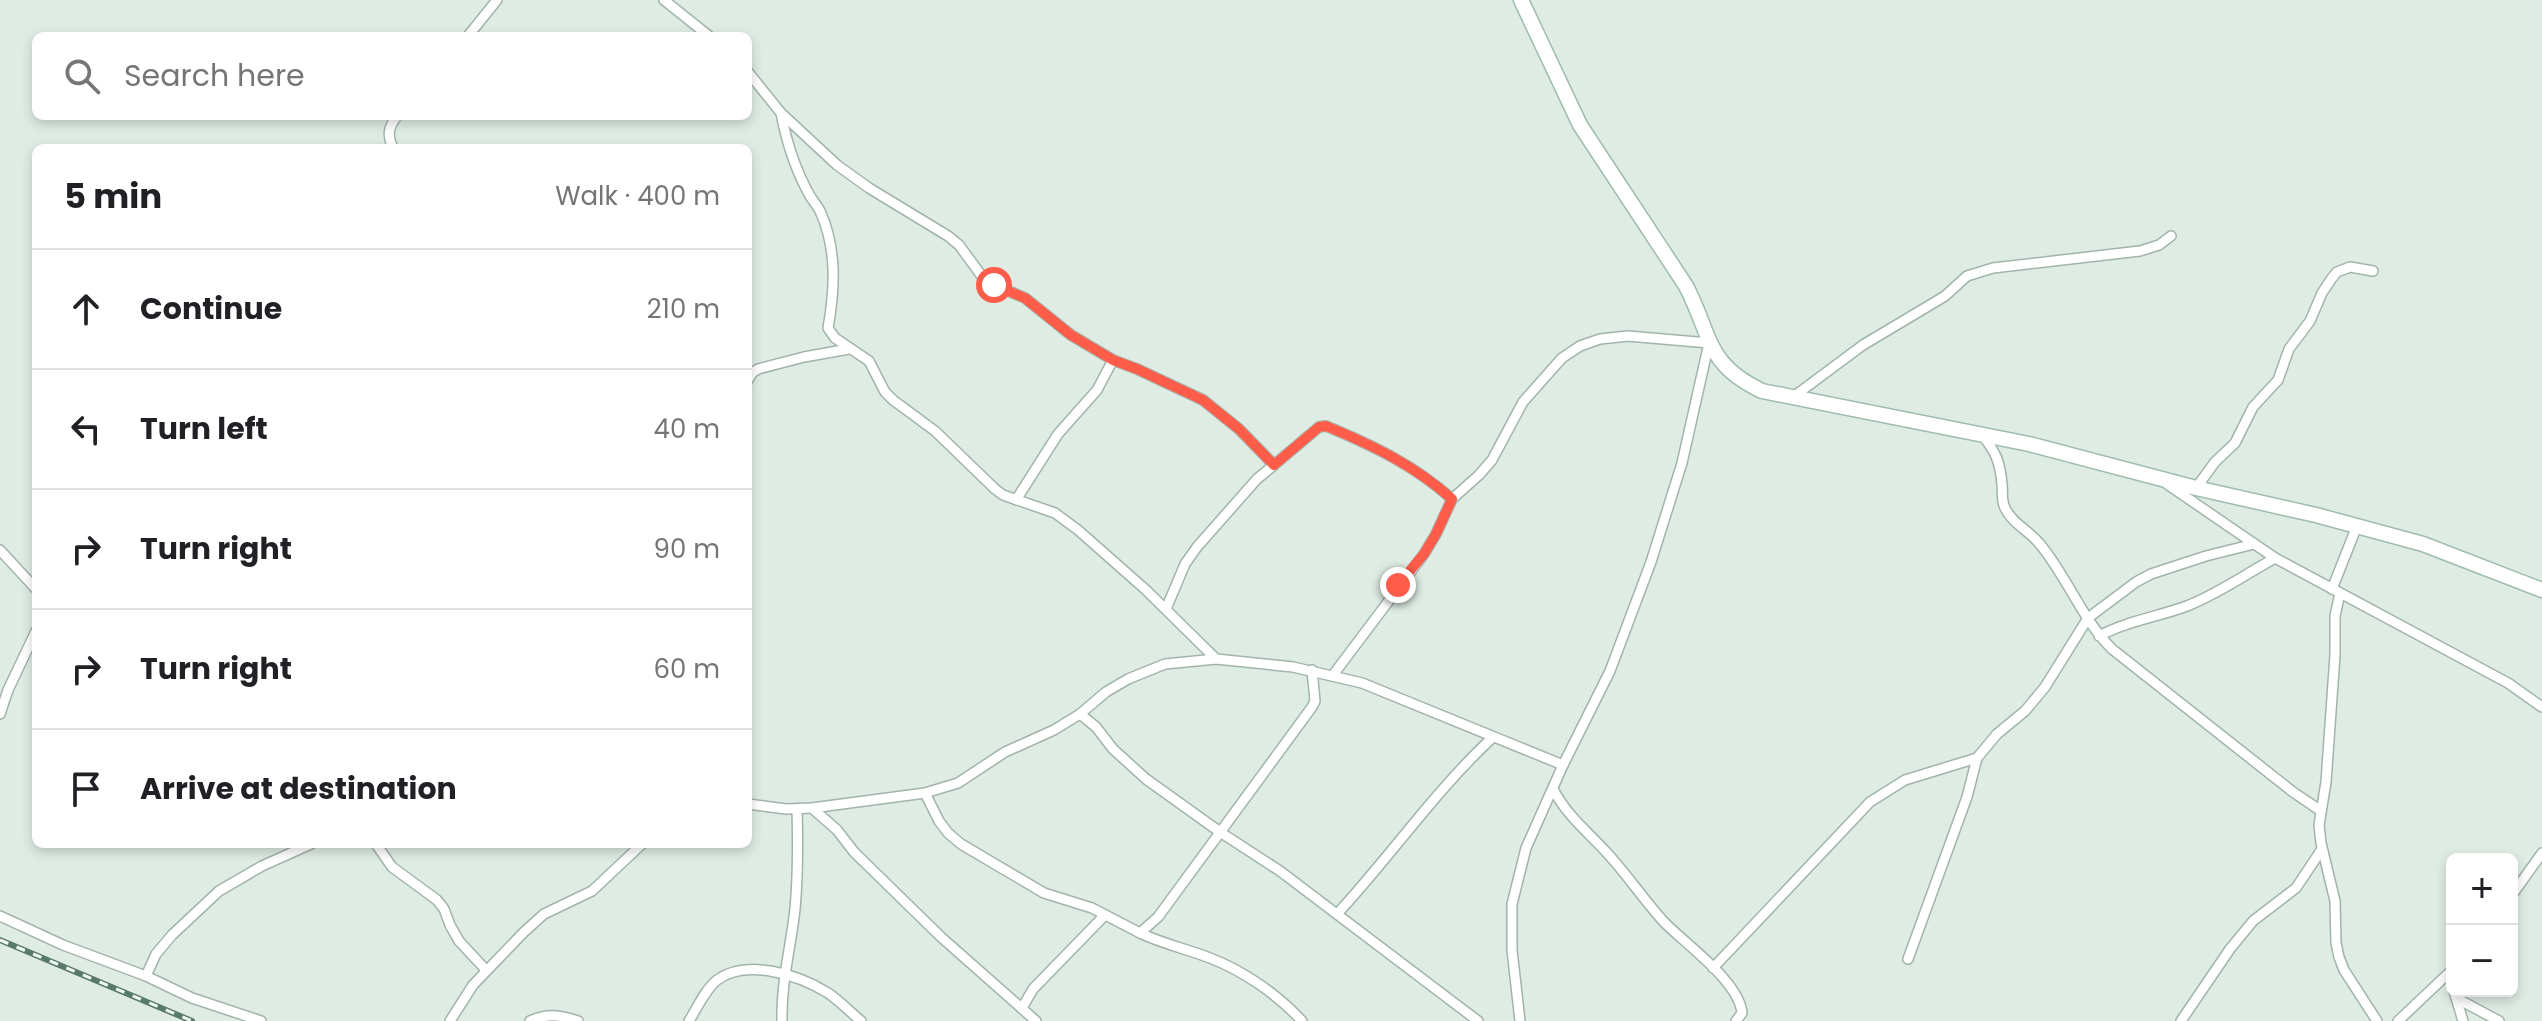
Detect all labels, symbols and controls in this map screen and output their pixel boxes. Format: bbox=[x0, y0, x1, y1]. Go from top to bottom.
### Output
search box bbox=[32, 32, 752, 120]
icon: search bbox=[60, 54, 104, 98]
text: Search here bbox=[124, 54, 305, 97]
text: 5 min bbox=[64, 172, 162, 220]
text: Walk · 400 m bbox=[555, 178, 720, 214]
route start bbox=[976, 267, 1012, 303]
icon: ahead bbox=[64, 287, 108, 331]
text: Continue bbox=[140, 287, 282, 330]
text: 210 m bbox=[647, 291, 720, 327]
icon: left bbox=[64, 407, 108, 451]
text: Turn left bbox=[140, 407, 268, 450]
text: 40 m bbox=[654, 411, 720, 447]
icon: right bbox=[64, 527, 108, 571]
text: Turn right bbox=[140, 527, 292, 570]
text: 90 m bbox=[654, 531, 720, 567]
route end bbox=[1380, 567, 1416, 603]
icon: right bbox=[64, 647, 108, 691]
text: Turn right bbox=[140, 647, 292, 690]
text: 60 m bbox=[653, 651, 720, 687]
icon: arrive bbox=[64, 767, 108, 811]
text: Arrive at destination bbox=[140, 767, 457, 810]
map controls bbox=[2446, 853, 2518, 997]
button: + bbox=[2446, 853, 2518, 925]
button: − bbox=[2446, 925, 2518, 997]

